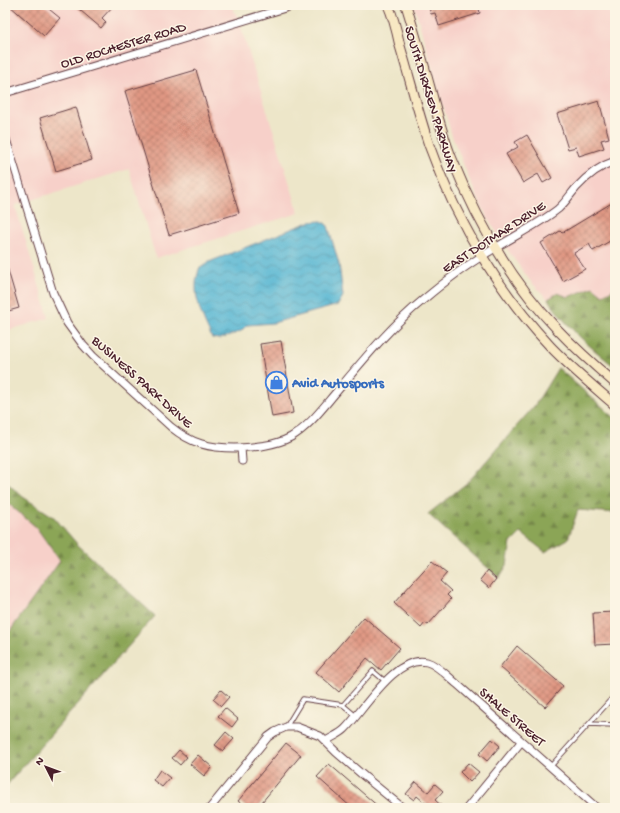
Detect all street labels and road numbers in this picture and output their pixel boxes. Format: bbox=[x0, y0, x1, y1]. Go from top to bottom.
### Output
street label: OLD ROCHESTER ROAD bbox=[59, 19, 189, 74]
street label: SOUTH DIRKSEN PARKWAY bbox=[399, 24, 460, 175]
street label: EAST DOTMAR DRIVE bbox=[439, 198, 550, 278]
street label: BUSINESS PARK DRIVE bbox=[87, 332, 196, 434]
street label: SHALE STREET bbox=[475, 685, 548, 752]

